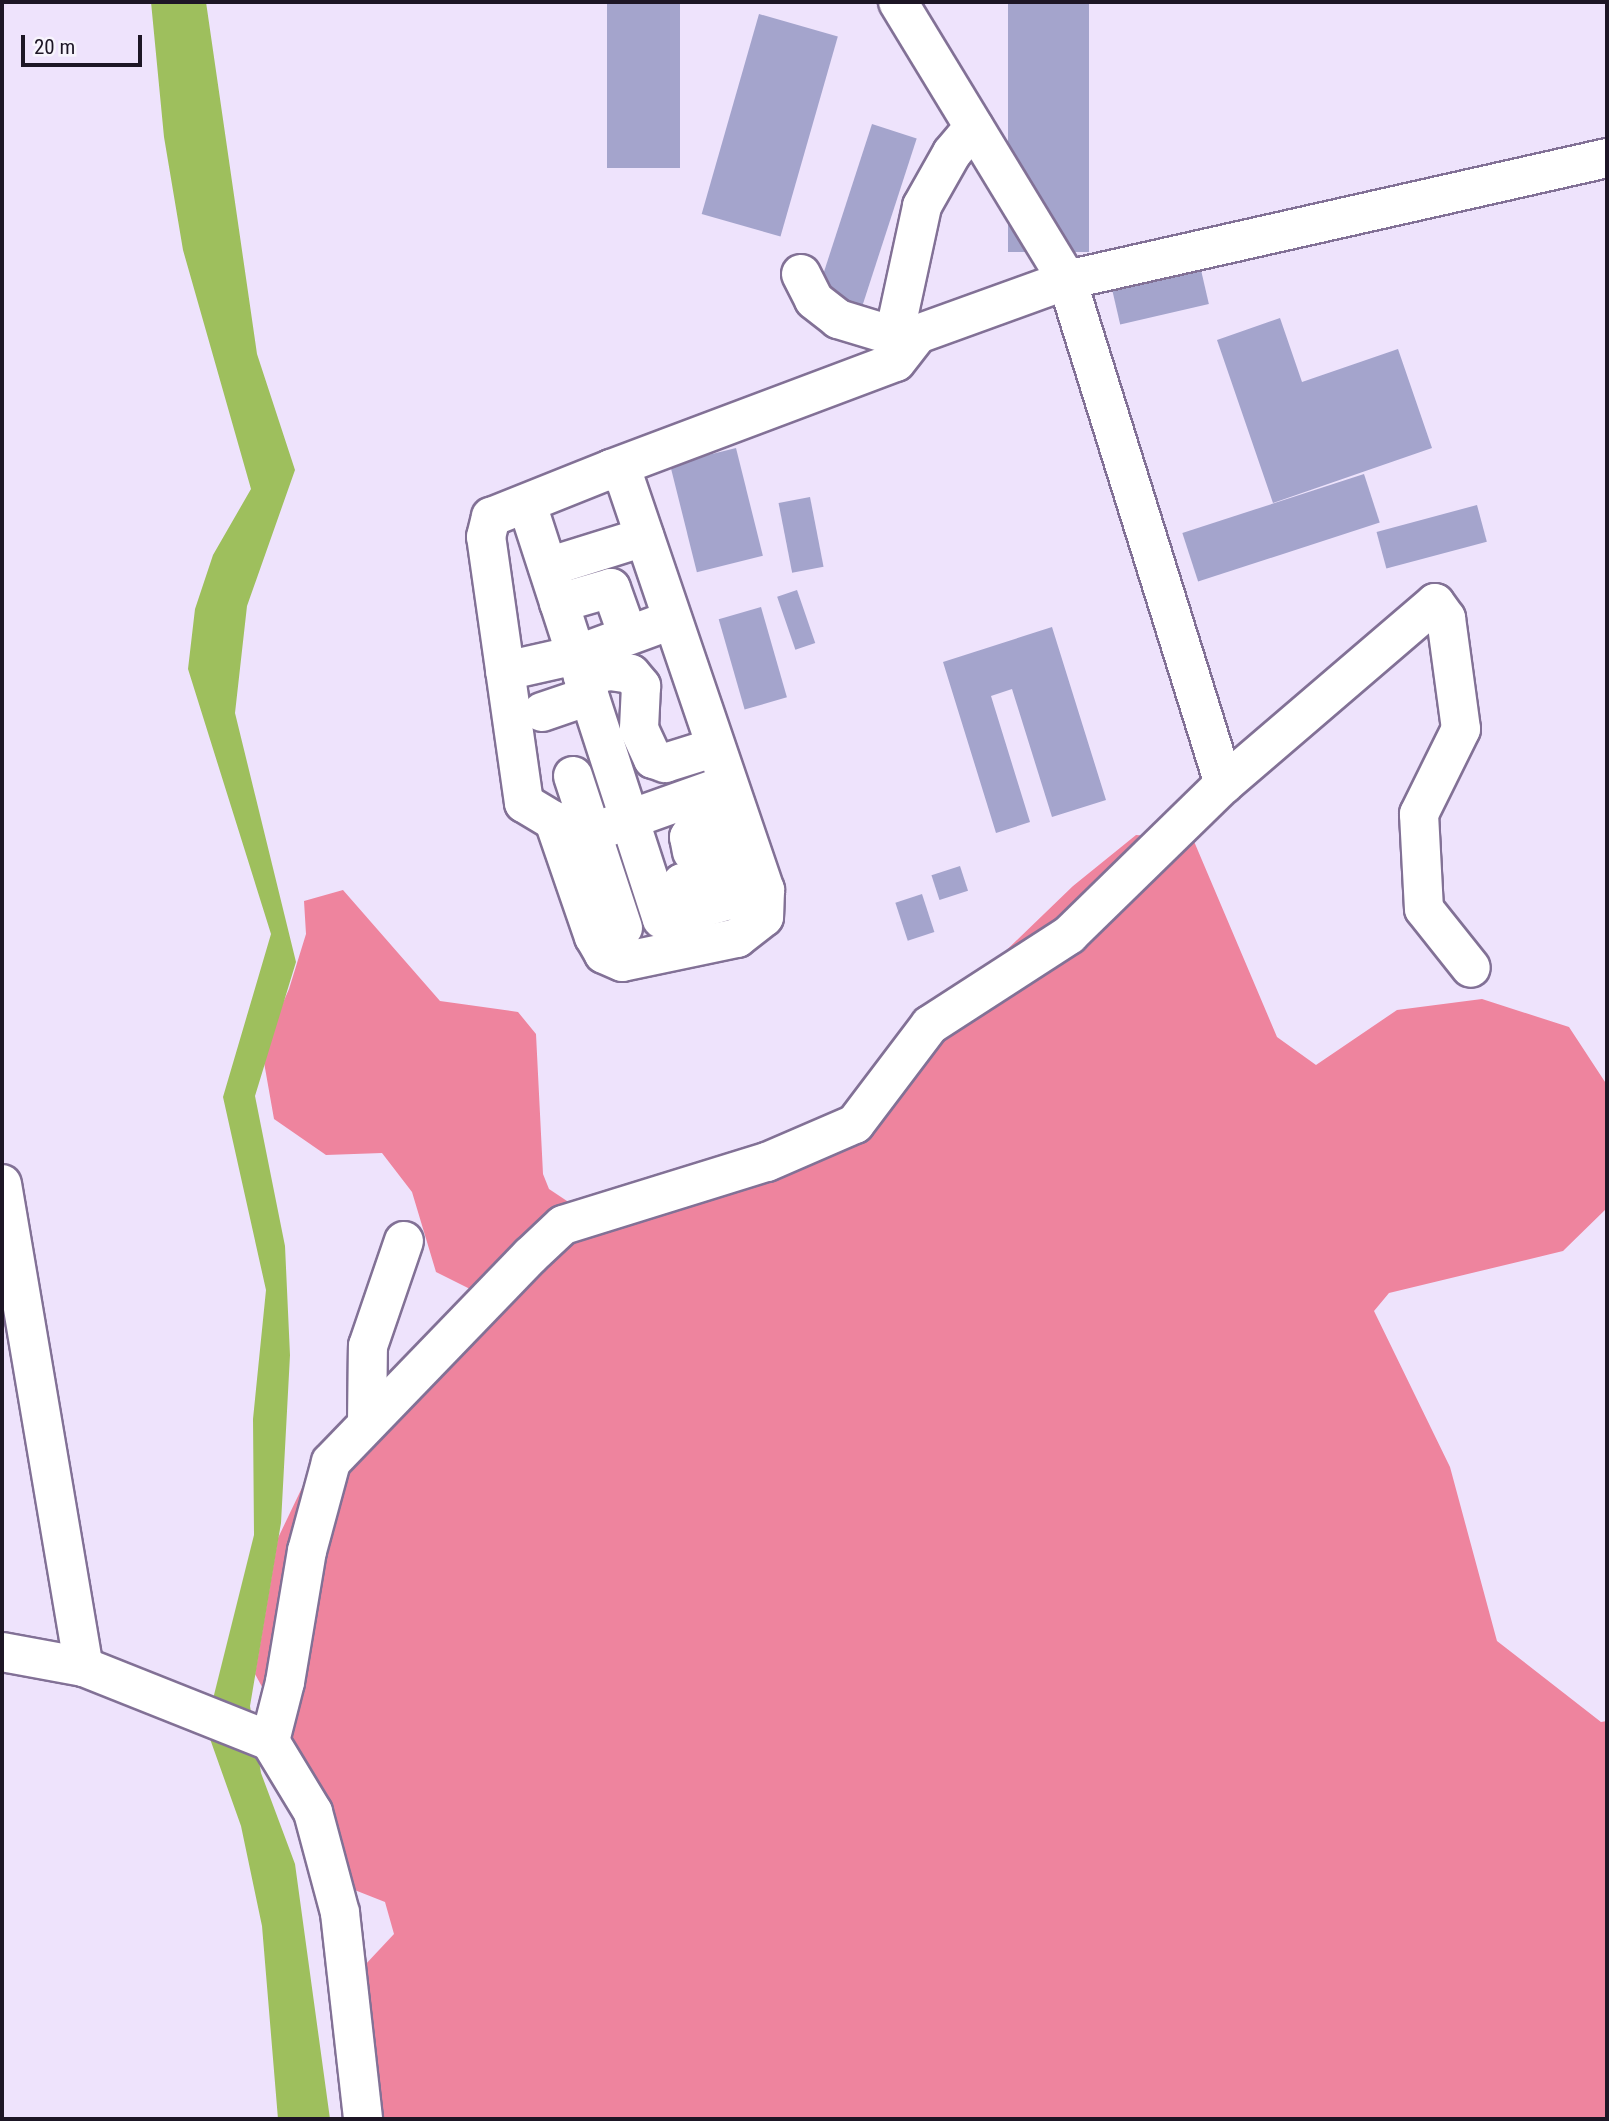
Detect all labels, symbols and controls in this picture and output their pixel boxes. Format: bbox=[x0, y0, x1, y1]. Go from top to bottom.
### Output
scale bar bbox=[24, 21, 145, 65]
text: 20 m bbox=[34, 35, 75, 59]

